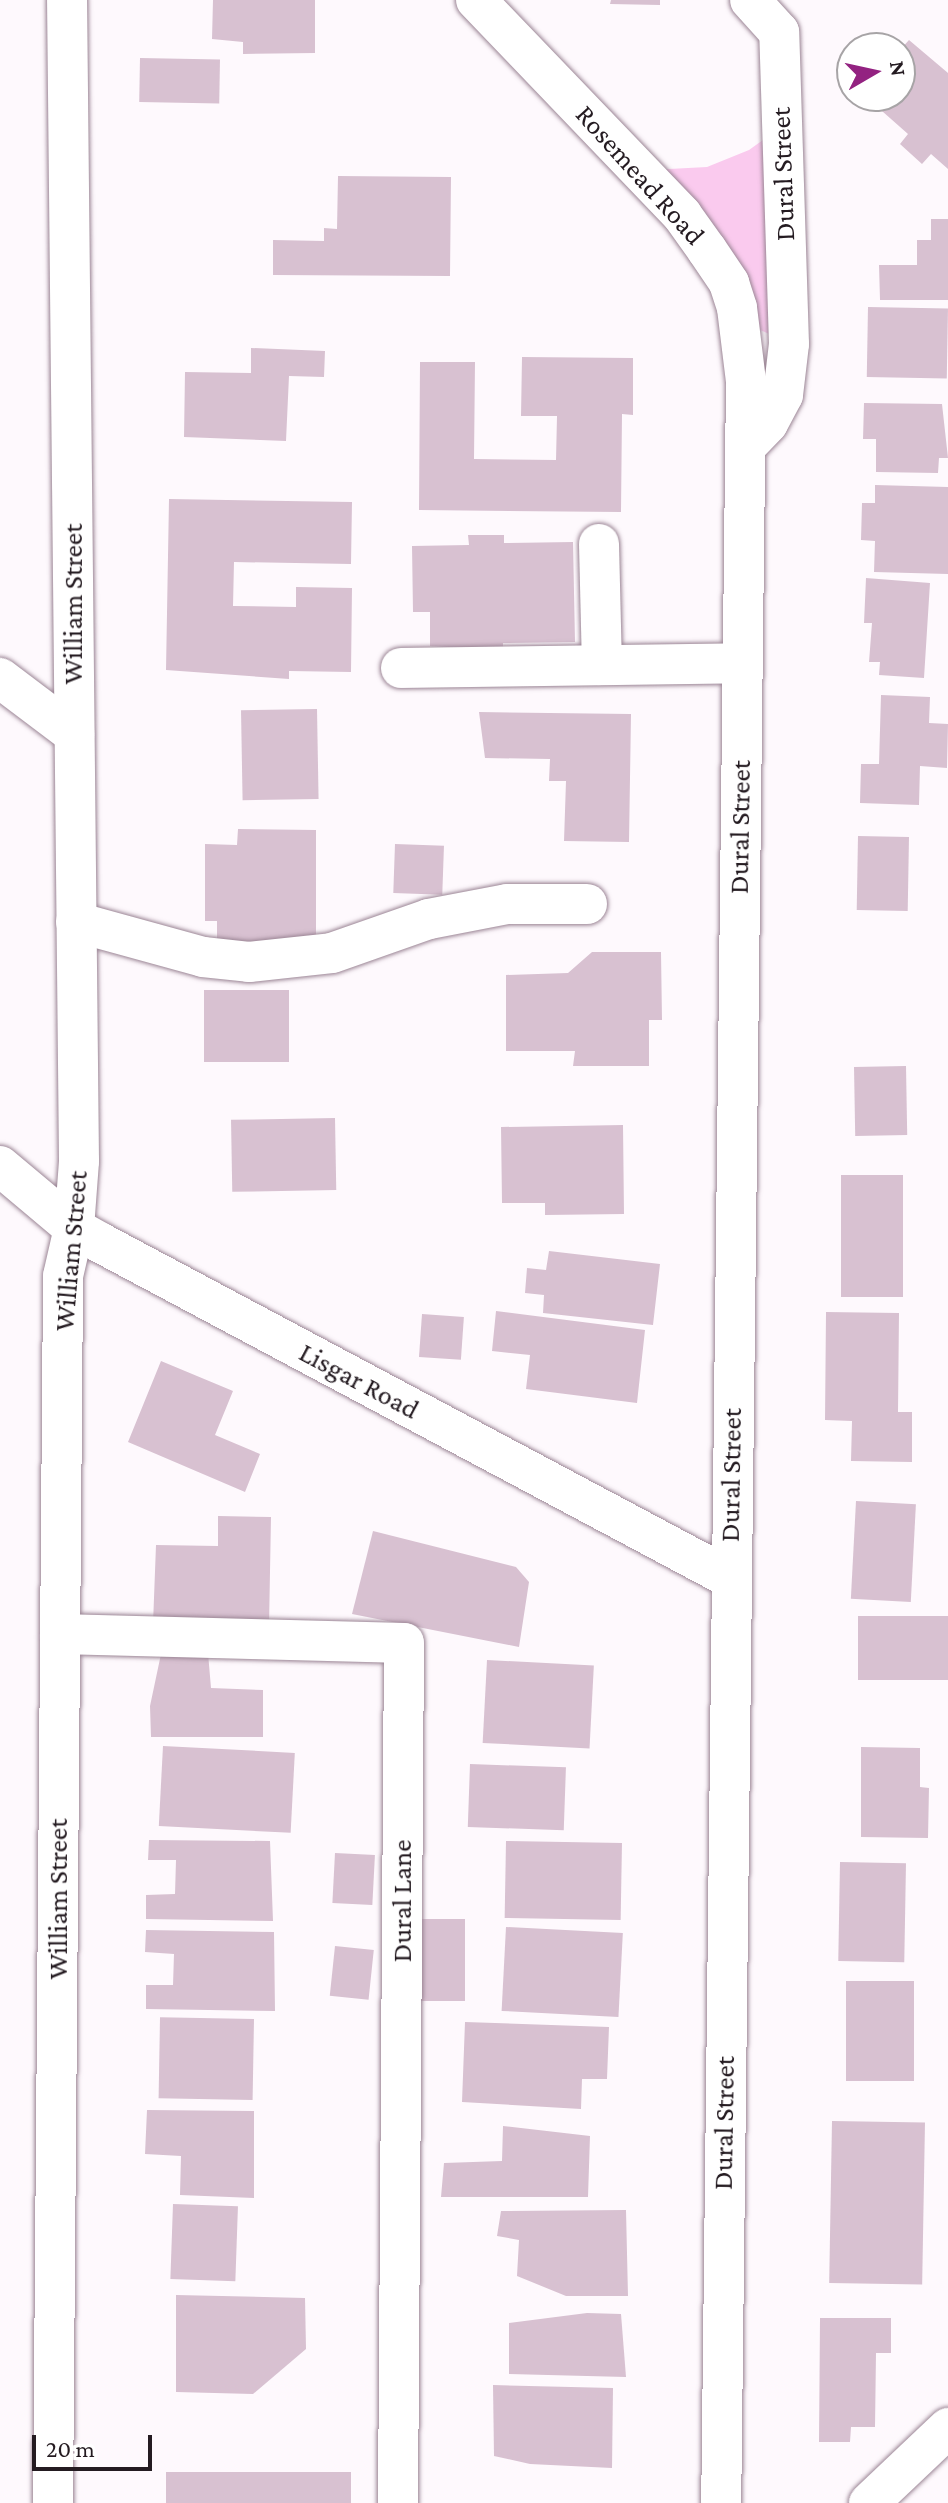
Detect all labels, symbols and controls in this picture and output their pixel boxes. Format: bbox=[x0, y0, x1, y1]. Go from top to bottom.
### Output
north arrow bbox=[836, 32, 916, 112]
text: N bbox=[885, 59, 912, 78]
street label: Rosemead Road bbox=[568, 98, 712, 252]
street label: Dural Street bbox=[764, 106, 802, 242]
street label: William Street bbox=[56, 524, 90, 684]
street label: Dural Street bbox=[722, 760, 758, 894]
street label: William Street bbox=[47, 1169, 95, 1333]
street label: Lisgar Road bbox=[293, 1336, 425, 1426]
street label: Dural Street bbox=[713, 1408, 749, 1542]
street label: William Street bbox=[41, 1819, 75, 1979]
street label: Dural Lane bbox=[385, 1840, 419, 1962]
street label: Dural Street bbox=[706, 2056, 742, 2190]
scale bar bbox=[36, 2419, 156, 2469]
text: 20 m bbox=[46, 2435, 95, 2462]

